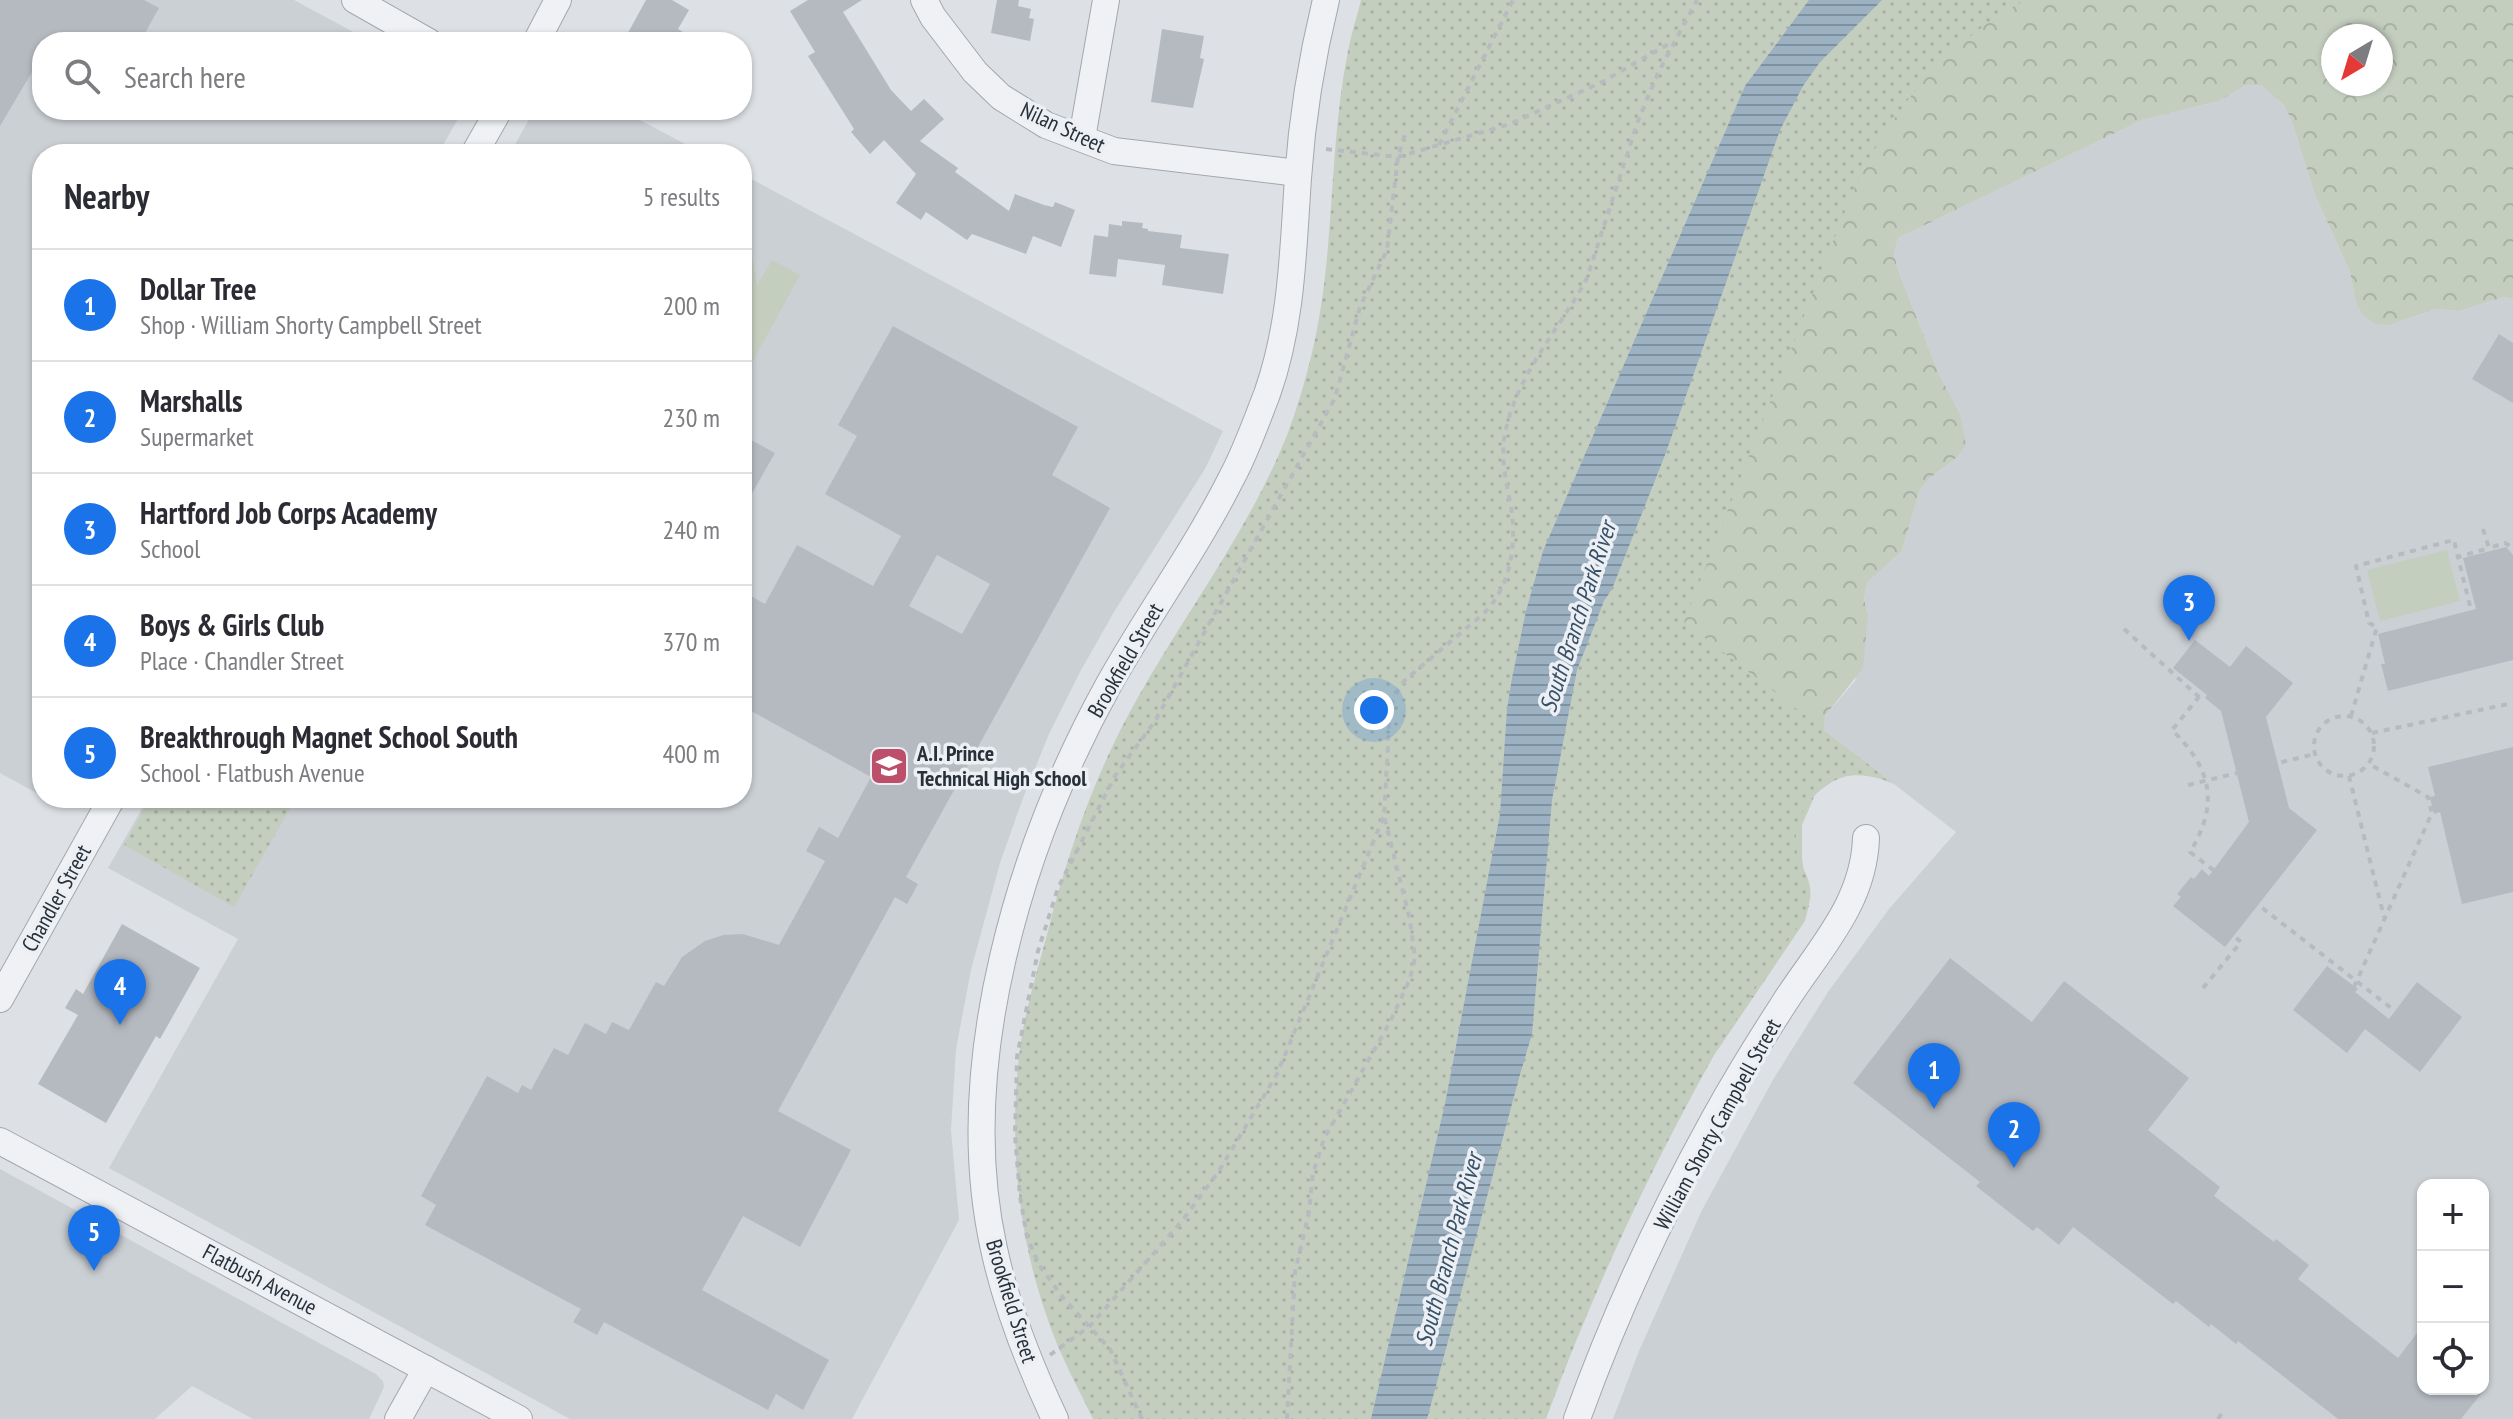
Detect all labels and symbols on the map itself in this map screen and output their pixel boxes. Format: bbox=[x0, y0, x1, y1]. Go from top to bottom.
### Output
north arrow bbox=[2321, 24, 2393, 96]
street label: Nilan Street bbox=[1016, 95, 1110, 159]
water label: South Branch Park River bbox=[1532, 515, 1624, 716]
pin: 3 bbox=[2163, 575, 2215, 641]
street label: Brookfield Street bbox=[1081, 598, 1169, 722]
your location bbox=[1354, 690, 1394, 730]
place label: A.I. Prince Technical High School bbox=[916, 739, 1087, 792]
school or university icon: A.I. Prince Technical High School bbox=[868, 745, 910, 787]
street label: Chandler Street bbox=[15, 840, 97, 956]
pin: 4 bbox=[94, 959, 146, 1025]
street label: William Shorty Campbell Street bbox=[1647, 1013, 1787, 1235]
pin: 1 bbox=[1908, 1043, 1960, 1109]
pin: 2 bbox=[1988, 1102, 2040, 1168]
water label: South Branch Park River bbox=[1408, 1147, 1490, 1350]
pin: 5 bbox=[68, 1205, 120, 1271]
street label: Brookfield Street bbox=[980, 1236, 1044, 1366]
street label: Flatbush Avenue bbox=[198, 1237, 322, 1321]

